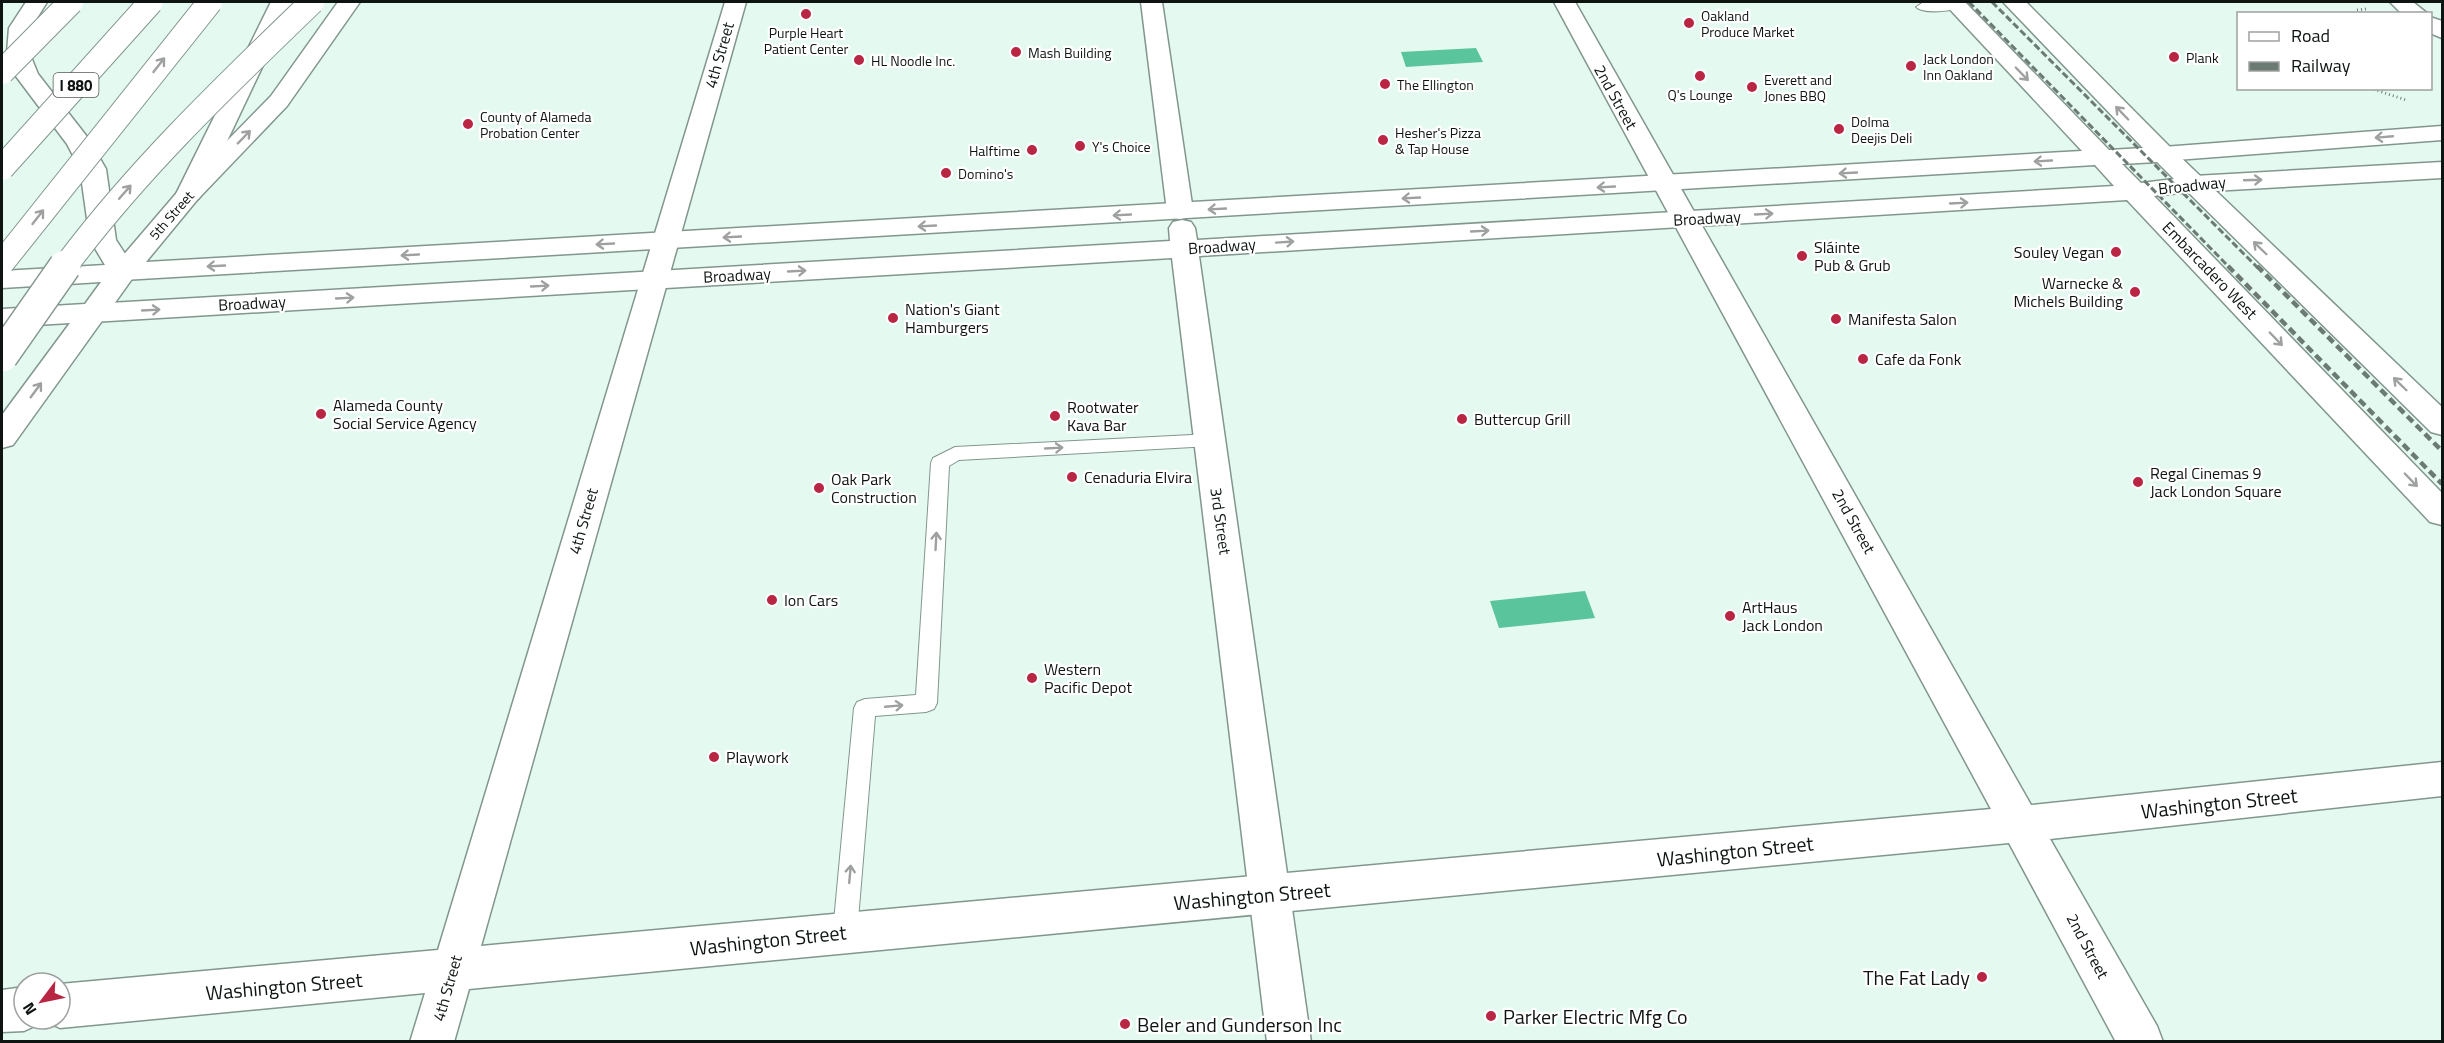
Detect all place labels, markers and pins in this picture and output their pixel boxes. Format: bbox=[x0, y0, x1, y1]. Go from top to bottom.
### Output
place label: Oakland Produce Market bbox=[1701, 5, 1795, 42]
marker: Purple Heart Patient Center bbox=[799, 7, 813, 21]
marker: Oakland Produce Market bbox=[1682, 16, 1696, 30]
place label: Purple Heart Patient Center bbox=[764, 22, 848, 59]
place label: Mash Building bbox=[1028, 42, 1111, 63]
marker: Mash Building bbox=[1009, 45, 1023, 59]
place label: Plank bbox=[2186, 47, 2219, 68]
place label: Jack London Inn Oakland bbox=[1923, 48, 1994, 85]
place label: HL Noodle Inc. bbox=[871, 50, 955, 71]
marker: Plank bbox=[2167, 50, 2181, 64]
marker: HL Noodle Inc. bbox=[852, 53, 866, 67]
marker: Jack London Inn Oakland bbox=[1904, 59, 1918, 73]
marker: Q's Lounge bbox=[1693, 69, 1707, 83]
place label: Everett and Jones BBQ bbox=[1764, 69, 1832, 106]
place label: The Ellington bbox=[1397, 74, 1474, 95]
marker: The Ellington bbox=[1378, 77, 1392, 91]
marker: Everett and Jones BBQ bbox=[1745, 80, 1759, 94]
place label: Q's Lounge bbox=[1668, 84, 1732, 105]
place label: County of Alameda Probation Center bbox=[480, 106, 591, 143]
place label: Dolma Deejis Deli bbox=[1851, 111, 1912, 148]
marker: County of Alameda Probation Center bbox=[461, 117, 475, 131]
place label: Hesher's Pizza & Tap House bbox=[1395, 122, 1481, 159]
marker: Dolma Deejis Deli bbox=[1832, 122, 1846, 136]
marker: Hesher's Pizza & Tap House bbox=[1376, 133, 1390, 147]
place label: Y's Choice bbox=[1092, 136, 1151, 157]
marker: Y's Choice bbox=[1073, 139, 1087, 153]
place label: Halftime bbox=[969, 140, 1020, 161]
marker: Halftime bbox=[1025, 143, 1039, 157]
place label: Domino's bbox=[958, 163, 1013, 184]
marker: Domino's bbox=[939, 166, 953, 180]
place label: Sláinte Pub & Grub bbox=[1814, 235, 1891, 277]
place label: Souley Vegan bbox=[2014, 240, 2104, 264]
marker: Souley Vegan bbox=[2109, 245, 2123, 259]
marker: Sláinte Pub & Grub bbox=[1795, 249, 1809, 263]
place label: Warnecke & Michels Building bbox=[2013, 271, 2123, 313]
marker: Warnecke & Michels Building bbox=[2128, 285, 2142, 299]
place label: Nation's Giant Hamburgers bbox=[905, 297, 1000, 339]
place label: Manifesta Salon bbox=[1848, 307, 1957, 331]
marker: Nation's Giant Hamburgers bbox=[886, 311, 900, 325]
marker: Manifesta Salon bbox=[1829, 312, 1843, 326]
place label: Cafe da Fonk bbox=[1875, 347, 1962, 371]
marker: Cafe da Fonk bbox=[1856, 352, 1870, 366]
place label: Alameda County Social Service Agency bbox=[333, 393, 477, 435]
place label: Rootwater Kava Bar bbox=[1067, 395, 1139, 437]
marker: Alameda County Social Service Agency bbox=[314, 407, 328, 421]
place label: Buttercup Grill bbox=[1474, 407, 1571, 431]
marker: Rootwater Kava Bar bbox=[1048, 409, 1062, 423]
marker: Buttercup Grill bbox=[1455, 412, 1469, 426]
place label: Regal Cinemas 9 Jack London Square bbox=[2150, 461, 2282, 503]
place label: Cenaduria Elvira bbox=[1084, 465, 1192, 489]
place label: Oak Park Construction bbox=[831, 467, 917, 509]
marker: Cenaduria Elvira bbox=[1065, 470, 1079, 484]
marker: Regal Cinemas 9 Jack London Square bbox=[2131, 475, 2145, 489]
marker: Oak Park Construction bbox=[812, 481, 826, 495]
place label: Ion Cars bbox=[784, 588, 838, 612]
marker: Ion Cars bbox=[765, 593, 779, 607]
place label: ArtHaus Jack London bbox=[1742, 595, 1823, 637]
marker: ArtHaus Jack London bbox=[1723, 609, 1737, 623]
place label: Western Pacific Depot bbox=[1044, 657, 1132, 699]
marker: Western Pacific Depot bbox=[1025, 671, 1039, 685]
place label: Playwork bbox=[726, 745, 789, 769]
marker: Playwork bbox=[707, 750, 721, 764]
place label: The Fat Lady bbox=[1863, 962, 1970, 993]
marker: The Fat Lady bbox=[1975, 970, 1989, 984]
place label: Parker Electric Mfg Co bbox=[1503, 1001, 1688, 1032]
place label: Beler and Gunderson Inc bbox=[1137, 1009, 1342, 1040]
marker: Parker Electric Mfg Co bbox=[1484, 1009, 1498, 1023]
marker: Beler and Gunderson Inc bbox=[1118, 1017, 1132, 1031]

